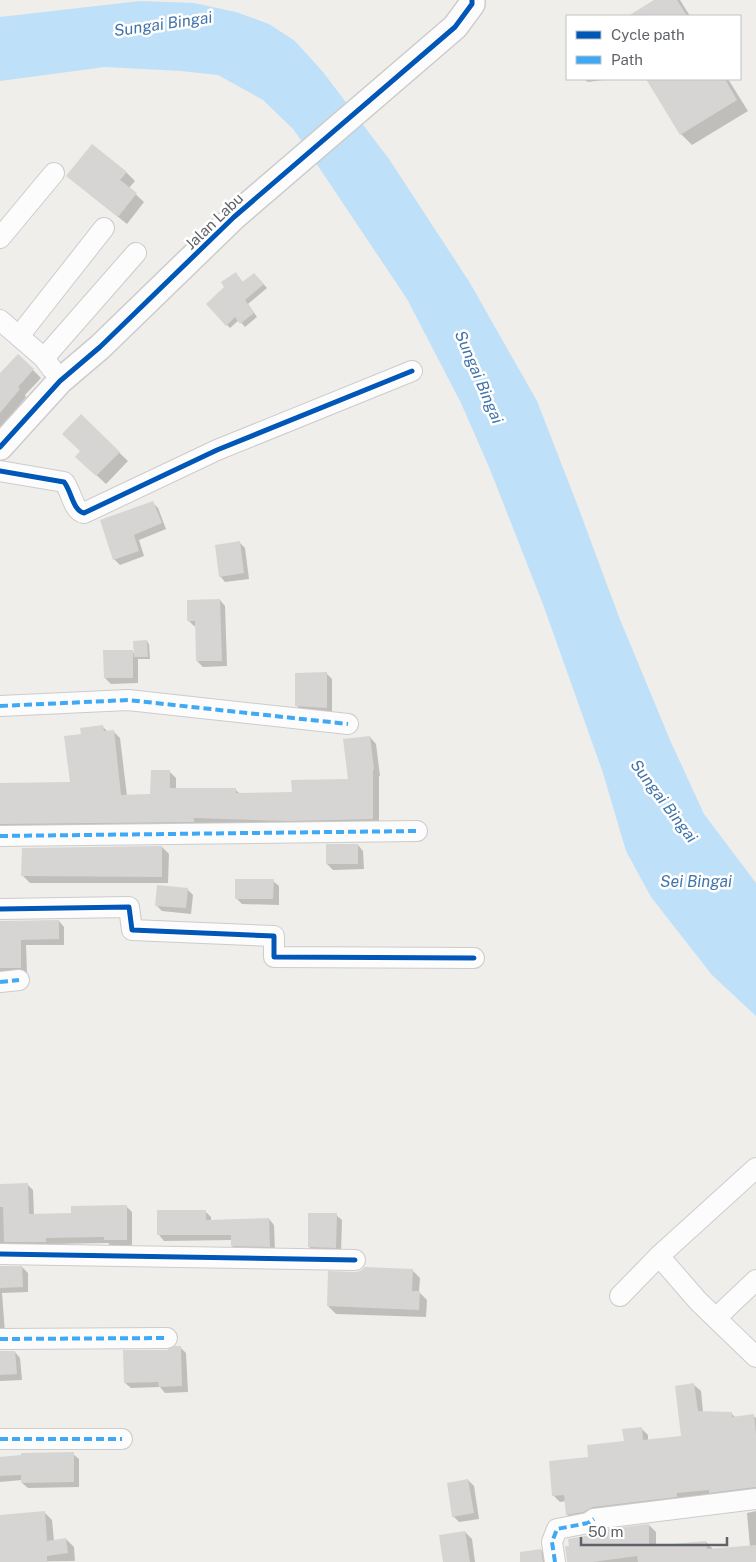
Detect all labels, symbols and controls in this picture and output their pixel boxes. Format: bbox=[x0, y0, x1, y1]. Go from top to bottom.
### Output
water label: Sungai Bingai bbox=[113, 8, 213, 40]
legend bbox=[566, 15, 741, 80]
text: Cycle path bbox=[611, 26, 685, 43]
text: Path bbox=[611, 51, 643, 68]
street label: Jalan Labu bbox=[182, 189, 246, 253]
water label: Sungai Bingai bbox=[451, 328, 507, 426]
water label: Sungai Bingai bbox=[627, 756, 701, 846]
water label: Sei Bingai bbox=[660, 872, 732, 891]
scale bar bbox=[581, 1514, 727, 1546]
text: 50 m bbox=[588, 1523, 623, 1540]

